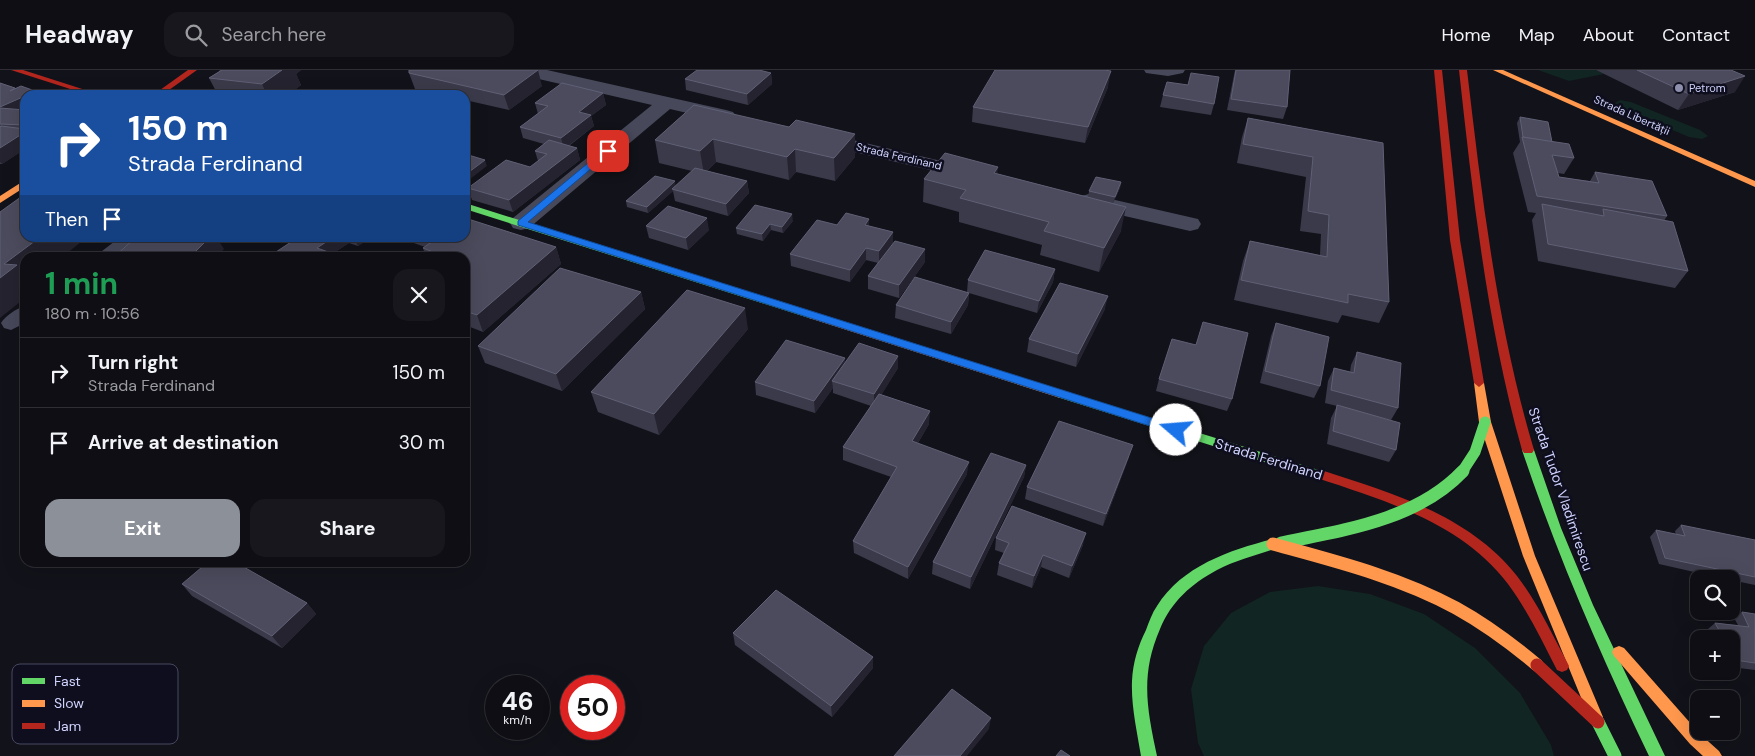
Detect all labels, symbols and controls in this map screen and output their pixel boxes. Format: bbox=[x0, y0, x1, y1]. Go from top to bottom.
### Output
search box bbox=[164, 12, 514, 57]
text: Headway bbox=[25, 19, 134, 50]
icon: search bbox=[182, 21, 210, 49]
text: Search here bbox=[222, 22, 326, 47]
text: Home bbox=[1441, 23, 1491, 47]
text: Map bbox=[1519, 23, 1555, 47]
text: About bbox=[1583, 23, 1634, 47]
text: Contact bbox=[1662, 23, 1730, 47]
place label: Petrom bbox=[1689, 81, 1726, 95]
marker: Petrom bbox=[1673, 82, 1685, 94]
street label: Strada Libertății bbox=[1592, 92, 1672, 138]
text: 150 m bbox=[128, 105, 228, 151]
icon: right bbox=[45, 110, 110, 175]
pin bbox=[587, 130, 629, 172]
icon: arrive bbox=[594, 137, 622, 165]
street label: Strada Ferdinand bbox=[855, 139, 943, 173]
text: Strada Ferdinand bbox=[128, 149, 303, 178]
icon: arrive bbox=[98, 205, 126, 233]
text: Then bbox=[45, 207, 88, 232]
text: 1 min bbox=[45, 264, 118, 303]
button: close bbox=[393, 269, 445, 321]
text: 180 m · 10:56 bbox=[45, 303, 140, 324]
text: Turn right bbox=[88, 350, 178, 375]
icon: right bbox=[45, 359, 73, 387]
text: 150 m bbox=[393, 360, 445, 385]
text: Strada Ferdinand bbox=[88, 375, 215, 396]
position arrow bbox=[1149, 403, 1201, 455]
street label: Strada Tudor Vladimirescu bbox=[1525, 405, 1597, 573]
icon: arrive bbox=[45, 429, 73, 457]
text: Arrive at destination bbox=[88, 430, 279, 455]
text: 30 m bbox=[399, 430, 445, 455]
street label: Strada Ferdinand bbox=[1213, 434, 1325, 484]
button: Exit bbox=[45, 499, 240, 557]
button: Share bbox=[250, 499, 445, 557]
map controls bbox=[1690, 570, 1740, 740]
button: search bbox=[1690, 570, 1740, 620]
button: + bbox=[1690, 630, 1740, 680]
legend bbox=[12, 664, 178, 744]
text: Fast bbox=[54, 672, 81, 690]
speed limit sign: 50 bbox=[560, 675, 625, 740]
text: 46 bbox=[501, 685, 534, 718]
button: − bbox=[1690, 690, 1740, 740]
text: Slow bbox=[54, 694, 84, 712]
text: km/h bbox=[503, 712, 532, 728]
text: Jam bbox=[54, 717, 81, 735]

